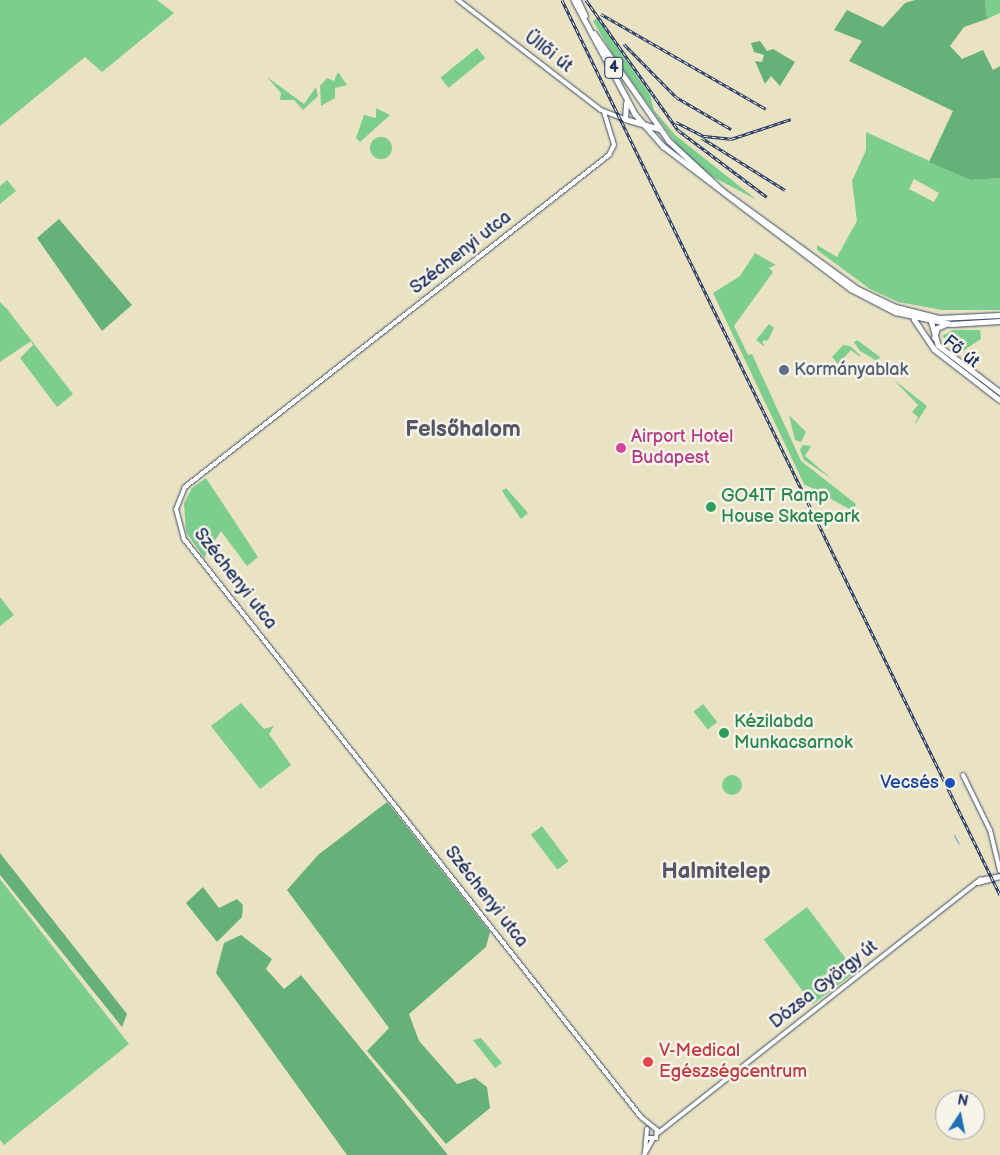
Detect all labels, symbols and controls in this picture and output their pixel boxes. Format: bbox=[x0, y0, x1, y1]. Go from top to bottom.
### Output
street label: Üllői út bbox=[520, 27, 576, 77]
road number: 4 bbox=[604, 54, 624, 82]
street label: Széchenyi utca bbox=[406, 207, 516, 299]
street label: Fő út bbox=[938, 331, 984, 373]
place label: Kormányablak bbox=[794, 359, 908, 381]
marker: Kormányablak bbox=[778, 364, 790, 376]
district label: Felsőhalom bbox=[405, 417, 521, 443]
place label: Airport Hotel Budapest bbox=[631, 427, 733, 469]
marker: Airport Hotel Budapest bbox=[615, 442, 627, 454]
place label: GO4IT Ramp House Skatepark bbox=[721, 486, 860, 528]
marker: GO4IT Ramp House Skatepark bbox=[705, 501, 717, 513]
street label: Széchenyi utca bbox=[189, 524, 281, 634]
place label: Kézilabda Munkacsarnok bbox=[734, 712, 853, 754]
marker: Kézilabda Munkacsarnok bbox=[718, 727, 730, 739]
place label: Vecsés bbox=[880, 772, 939, 794]
marker: Vecsés bbox=[943, 776, 957, 790]
street label: Széchenyi utca bbox=[440, 842, 532, 952]
district label: Halmitelep bbox=[661, 859, 771, 885]
street label: Dózsa György út bbox=[765, 936, 883, 1034]
place label: V-Medical Egészségcentrum bbox=[659, 1041, 807, 1084]
marker: V-Medical Egészségcentrum bbox=[641, 1055, 655, 1069]
north arrow bbox=[935, 1090, 985, 1140]
text: N bbox=[956, 1091, 970, 1110]

